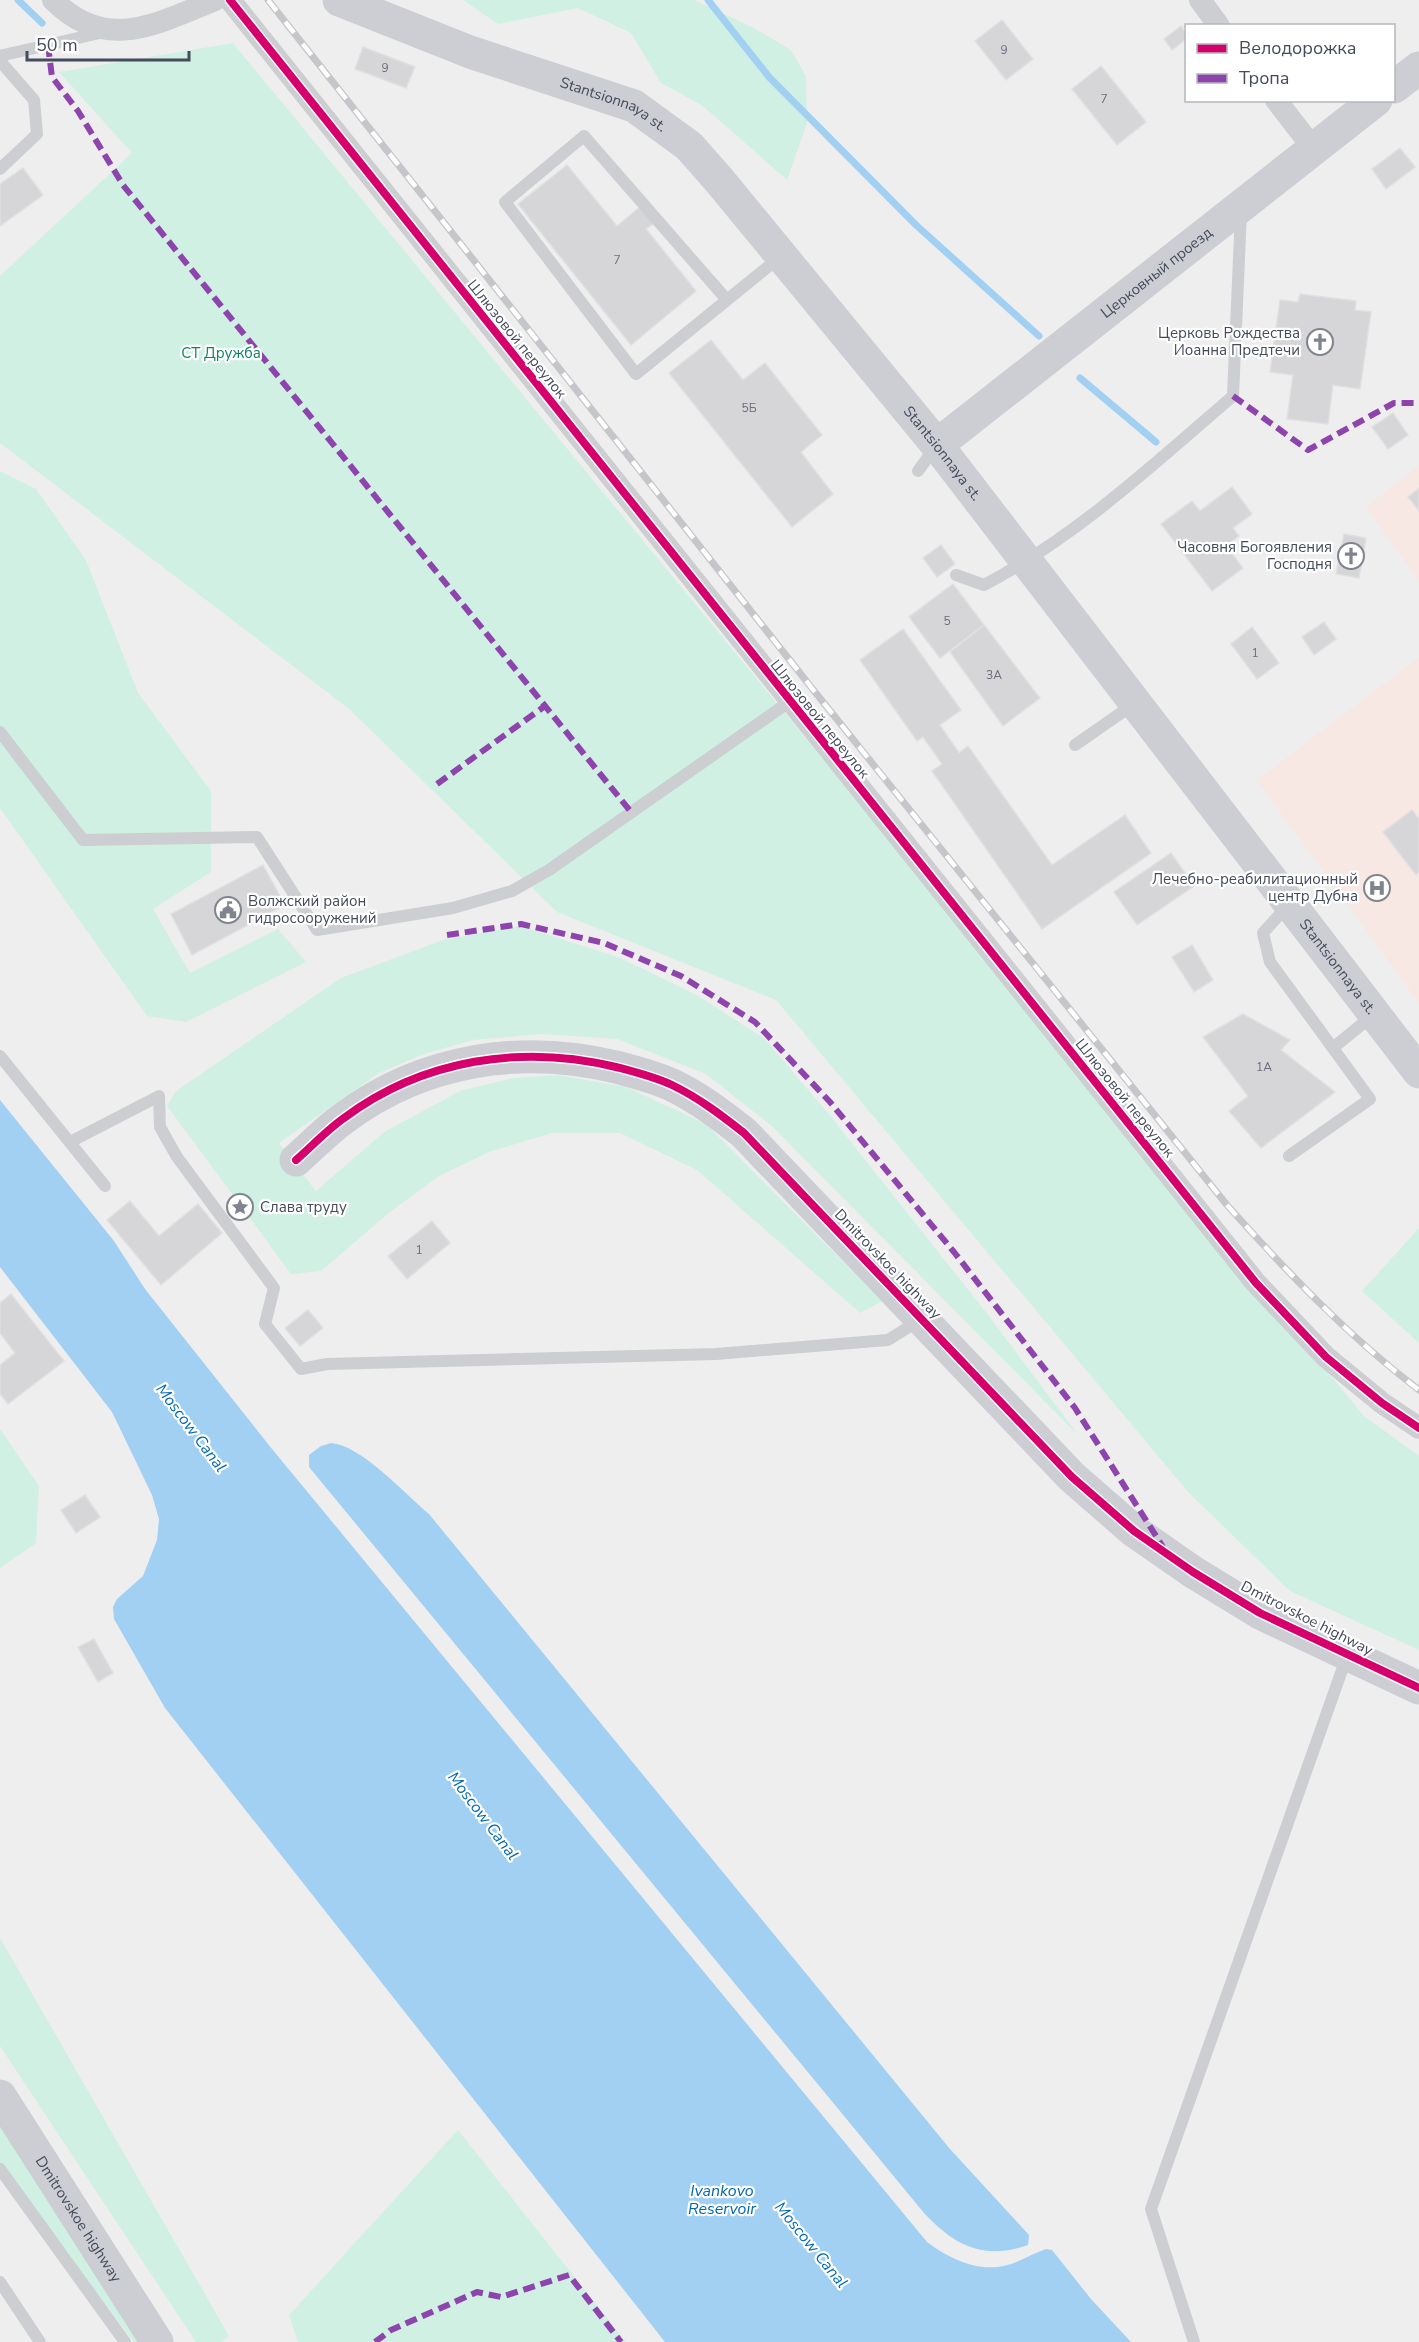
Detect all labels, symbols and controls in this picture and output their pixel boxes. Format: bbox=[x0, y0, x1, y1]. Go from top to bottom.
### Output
scale bar bbox=[27, 24, 189, 62]
legend bbox=[1185, 24, 1395, 102]
text: 50 m bbox=[36, 33, 78, 57]
text: Велодорожка bbox=[1239, 36, 1356, 60]
house number: 9 bbox=[1000, 42, 1008, 58]
house number: 9 bbox=[381, 60, 389, 76]
text: Тропа bbox=[1239, 66, 1290, 90]
street label: Stantsionnaya st. bbox=[557, 72, 671, 137]
house number: 7 bbox=[1100, 91, 1108, 107]
street label: Церковный проезд bbox=[1096, 222, 1216, 323]
house number: 7 bbox=[613, 252, 621, 268]
street label: Шлюзовой переулок bbox=[463, 275, 571, 403]
place label: Церковь Рождества Иоанна Предтечи bbox=[1158, 323, 1300, 360]
church icon: Церковь Рождества Иоанна Предтечи bbox=[1305, 327, 1335, 357]
park label: СТ Дружба bbox=[181, 343, 261, 363]
house number: 5Б bbox=[741, 400, 757, 416]
street label: Stantsionnaya st. bbox=[899, 402, 986, 505]
place label: Часовня Богоявления Господня bbox=[1177, 537, 1332, 574]
church icon: Часовня Богоявления Господня bbox=[1336, 541, 1366, 571]
house number: 5 bbox=[943, 613, 951, 629]
house number: 1 bbox=[1251, 645, 1259, 661]
street label: Шлюзовой переулок bbox=[766, 655, 874, 783]
house number: 3А bbox=[986, 667, 1002, 683]
place label: Лечебно-реабилитационный центр Дубна bbox=[1152, 869, 1358, 906]
hospital icon: Лечебно-реабилитационный центр Дубна bbox=[1362, 873, 1392, 903]
place label: Волжский район гидросооружений bbox=[248, 891, 377, 928]
public building icon: Волжский район гидросооружений bbox=[213, 895, 243, 925]
street label: Stantsionnaya st. bbox=[1295, 915, 1381, 1019]
street label: Шлюзовой переулок bbox=[1071, 1034, 1179, 1162]
house number: 1А bbox=[1256, 1059, 1272, 1075]
place icon: Слава труду bbox=[225, 1192, 255, 1222]
place label: Слава труду bbox=[260, 1197, 347, 1217]
street label: Dmitrovskoe highway bbox=[830, 1205, 946, 1324]
house number: 1 bbox=[415, 1242, 423, 1258]
water label: Moscow Canal bbox=[151, 1379, 232, 1477]
street label: Dmitrovskoe highway bbox=[1238, 1576, 1377, 1660]
water label: Moscow Canal bbox=[443, 1767, 524, 1865]
street label: Dmitrovskoe highway bbox=[31, 2152, 126, 2286]
water label: Ivankovo Reservoir bbox=[688, 2180, 757, 2220]
water label: Moscow Canal bbox=[769, 2197, 853, 2293]

